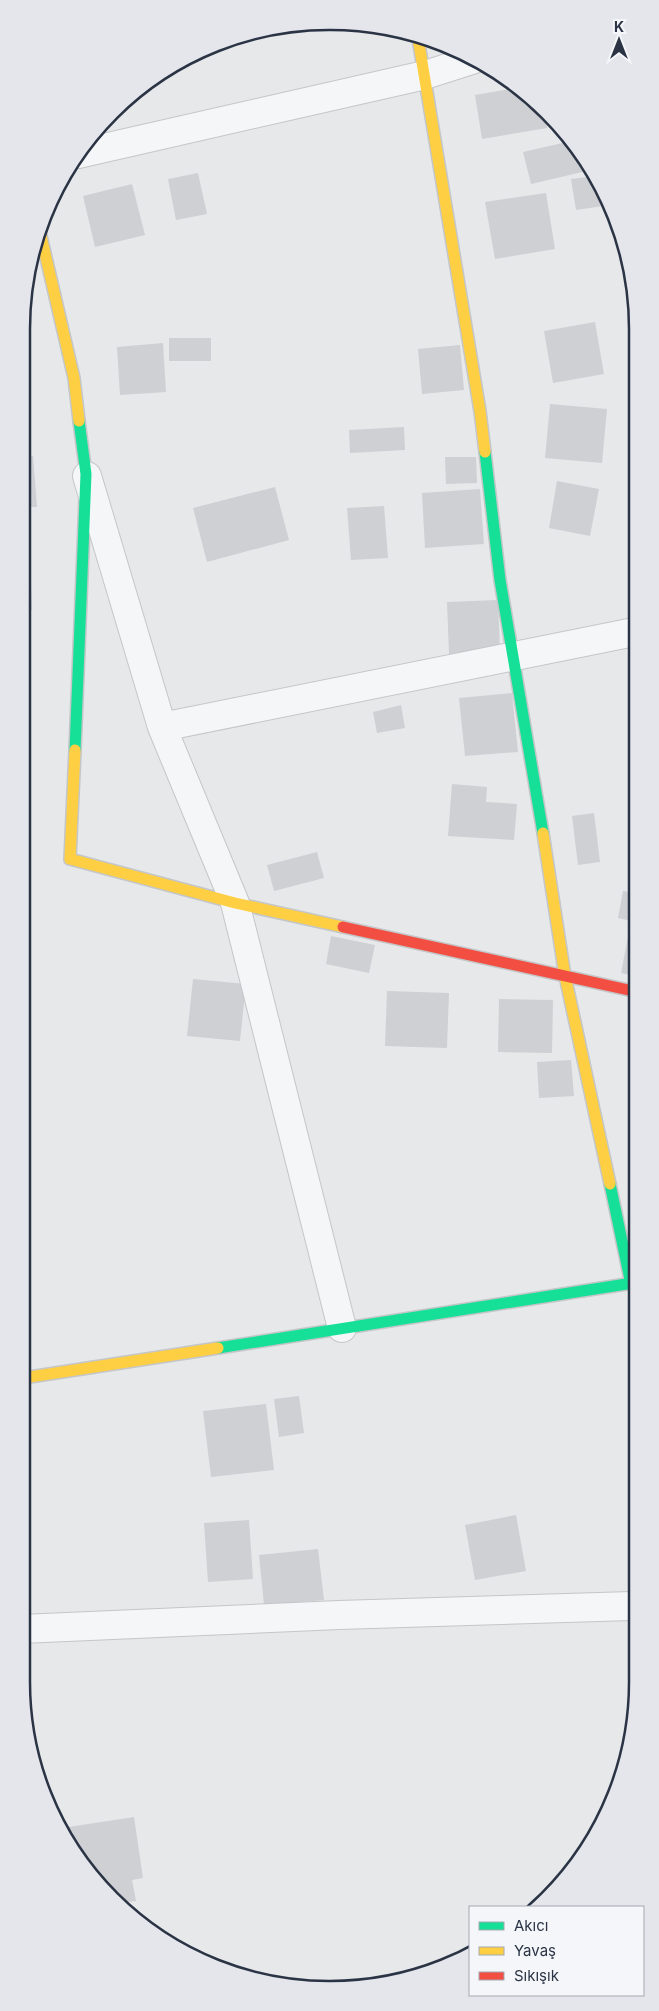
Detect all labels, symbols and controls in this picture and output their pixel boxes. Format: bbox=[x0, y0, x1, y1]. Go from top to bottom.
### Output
north arrow bbox=[594, 15, 644, 65]
text: K bbox=[614, 18, 624, 35]
legend bbox=[469, 1906, 644, 1996]
text: Akıcı bbox=[514, 1916, 548, 1935]
text: Yavaş bbox=[514, 1941, 556, 1960]
text: Sıkışık bbox=[514, 1966, 560, 1985]

